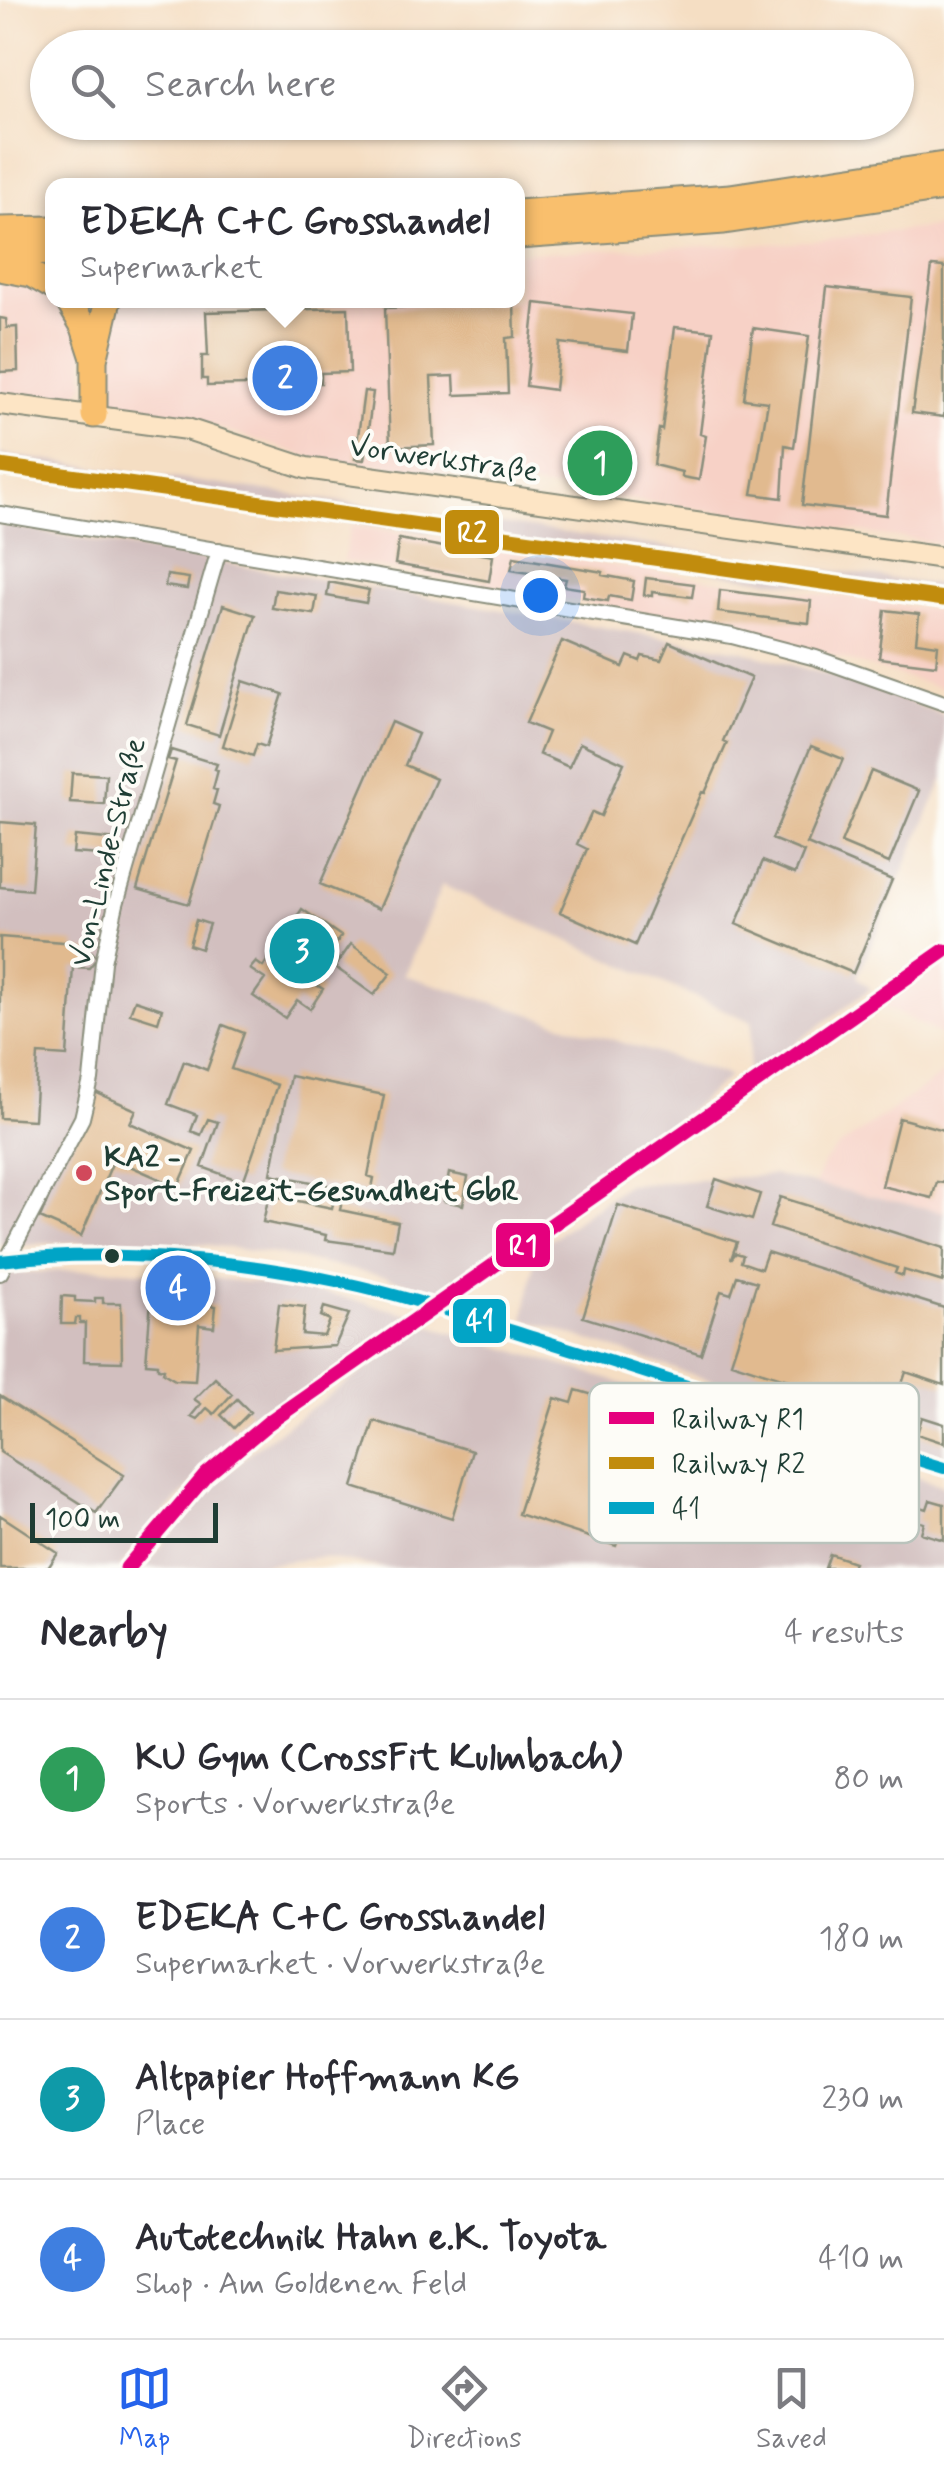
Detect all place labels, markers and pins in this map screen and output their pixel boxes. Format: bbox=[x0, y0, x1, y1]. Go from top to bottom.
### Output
pin: 2 bbox=[252, 340, 318, 416]
pin: 1 bbox=[568, 426, 632, 500]
pin: 3 bbox=[270, 914, 334, 988]
place label: KA2 - Sport-Freizeit-Gesundheit GbR bbox=[104, 1138, 519, 1211]
marker: KA2 - Sport-Freizeit-Gesundheit GbR bbox=[73, 1162, 95, 1184]
unlabelled marker bbox=[102, 1246, 122, 1266]
pin: 4 bbox=[146, 1250, 210, 1326]

